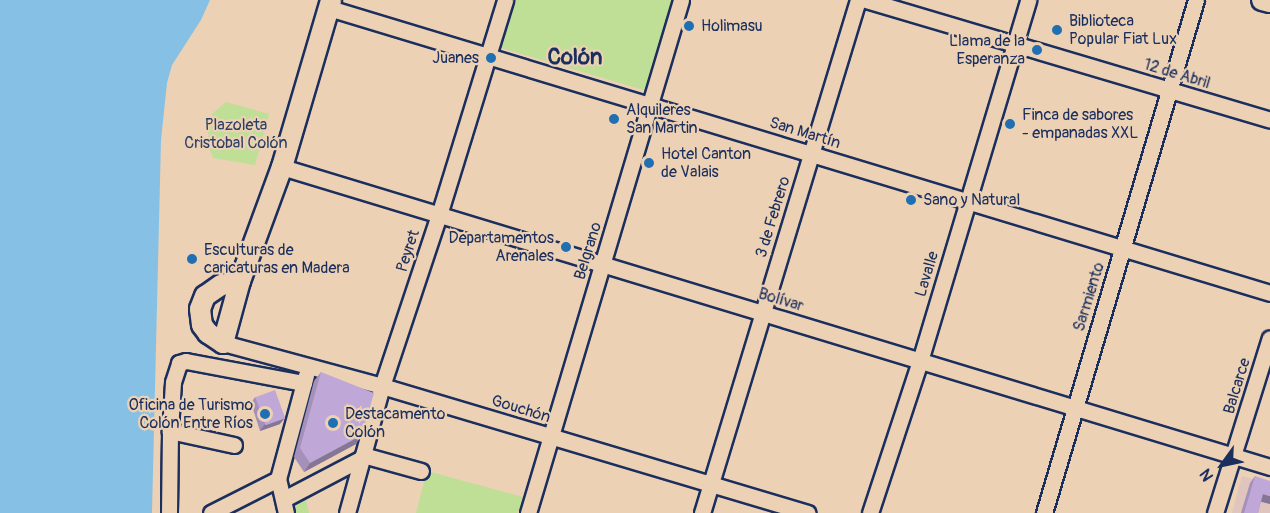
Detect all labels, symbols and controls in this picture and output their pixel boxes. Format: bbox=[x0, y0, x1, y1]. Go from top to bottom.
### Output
place label: Biblioteca Popular Fiat Lux bbox=[1069, 11, 1177, 49]
place label: Holimasu bbox=[701, 16, 763, 36]
marker: Holimasu bbox=[682, 19, 696, 33]
marker: Biblioteca Popular Fiat Lux bbox=[1050, 23, 1064, 37]
place label: Llama de la Esperanza bbox=[949, 31, 1025, 69]
marker: Llama de la Esperanza bbox=[1030, 43, 1044, 57]
district label: Colón bbox=[547, 45, 603, 71]
place label: Juanes bbox=[432, 48, 479, 68]
marker: Juanes bbox=[484, 51, 498, 65]
street label: 12 de Abril bbox=[1141, 55, 1213, 93]
place label: Alquileres San Martin bbox=[626, 100, 698, 138]
place label: Finca de sabores - empanadas XXL bbox=[1022, 105, 1138, 143]
marker: Alquileres San Martin bbox=[607, 112, 621, 126]
street label: San Martín bbox=[767, 113, 843, 153]
park label: Plazoleta Cristobal Colón bbox=[184, 115, 288, 153]
marker: Finca de sabores - empanadas XXL bbox=[1003, 117, 1017, 131]
place label: Hotel Canton de Valais bbox=[661, 144, 751, 182]
marker: Hotel Canton de Valais bbox=[642, 156, 656, 170]
street label: 3 de Febrero bbox=[752, 174, 794, 260]
place label: Sano y Natural bbox=[923, 190, 1020, 210]
marker: Sano y Natural bbox=[904, 193, 918, 207]
street label: Belgrano bbox=[570, 220, 606, 282]
street label: Peyret bbox=[392, 227, 424, 275]
place label: Departamentos Arenales bbox=[449, 228, 554, 266]
place label: Esculturas de caricaturas en Madera bbox=[204, 240, 350, 278]
marker: Departamentos Arenales bbox=[559, 240, 573, 254]
street label: Lavalle bbox=[911, 249, 943, 299]
marker: Esculturas de caricaturas en Madera bbox=[185, 252, 199, 266]
street label: Sarmiento bbox=[1069, 260, 1109, 334]
street label: Bolívar bbox=[756, 284, 806, 316]
street label: Balcarce bbox=[1219, 356, 1255, 416]
street label: Gouchón bbox=[489, 391, 553, 427]
place label: Oficina de Turismo Colón Entre Ríos bbox=[128, 395, 253, 433]
place label: Destacamento Colón bbox=[345, 404, 445, 442]
marker: Oficina de Turismo Colón Entre Ríos bbox=[258, 407, 272, 421]
marker: Destacamento Colón bbox=[326, 416, 340, 430]
north arrow bbox=[1192, 435, 1252, 495]
text: N bbox=[1196, 465, 1218, 485]

